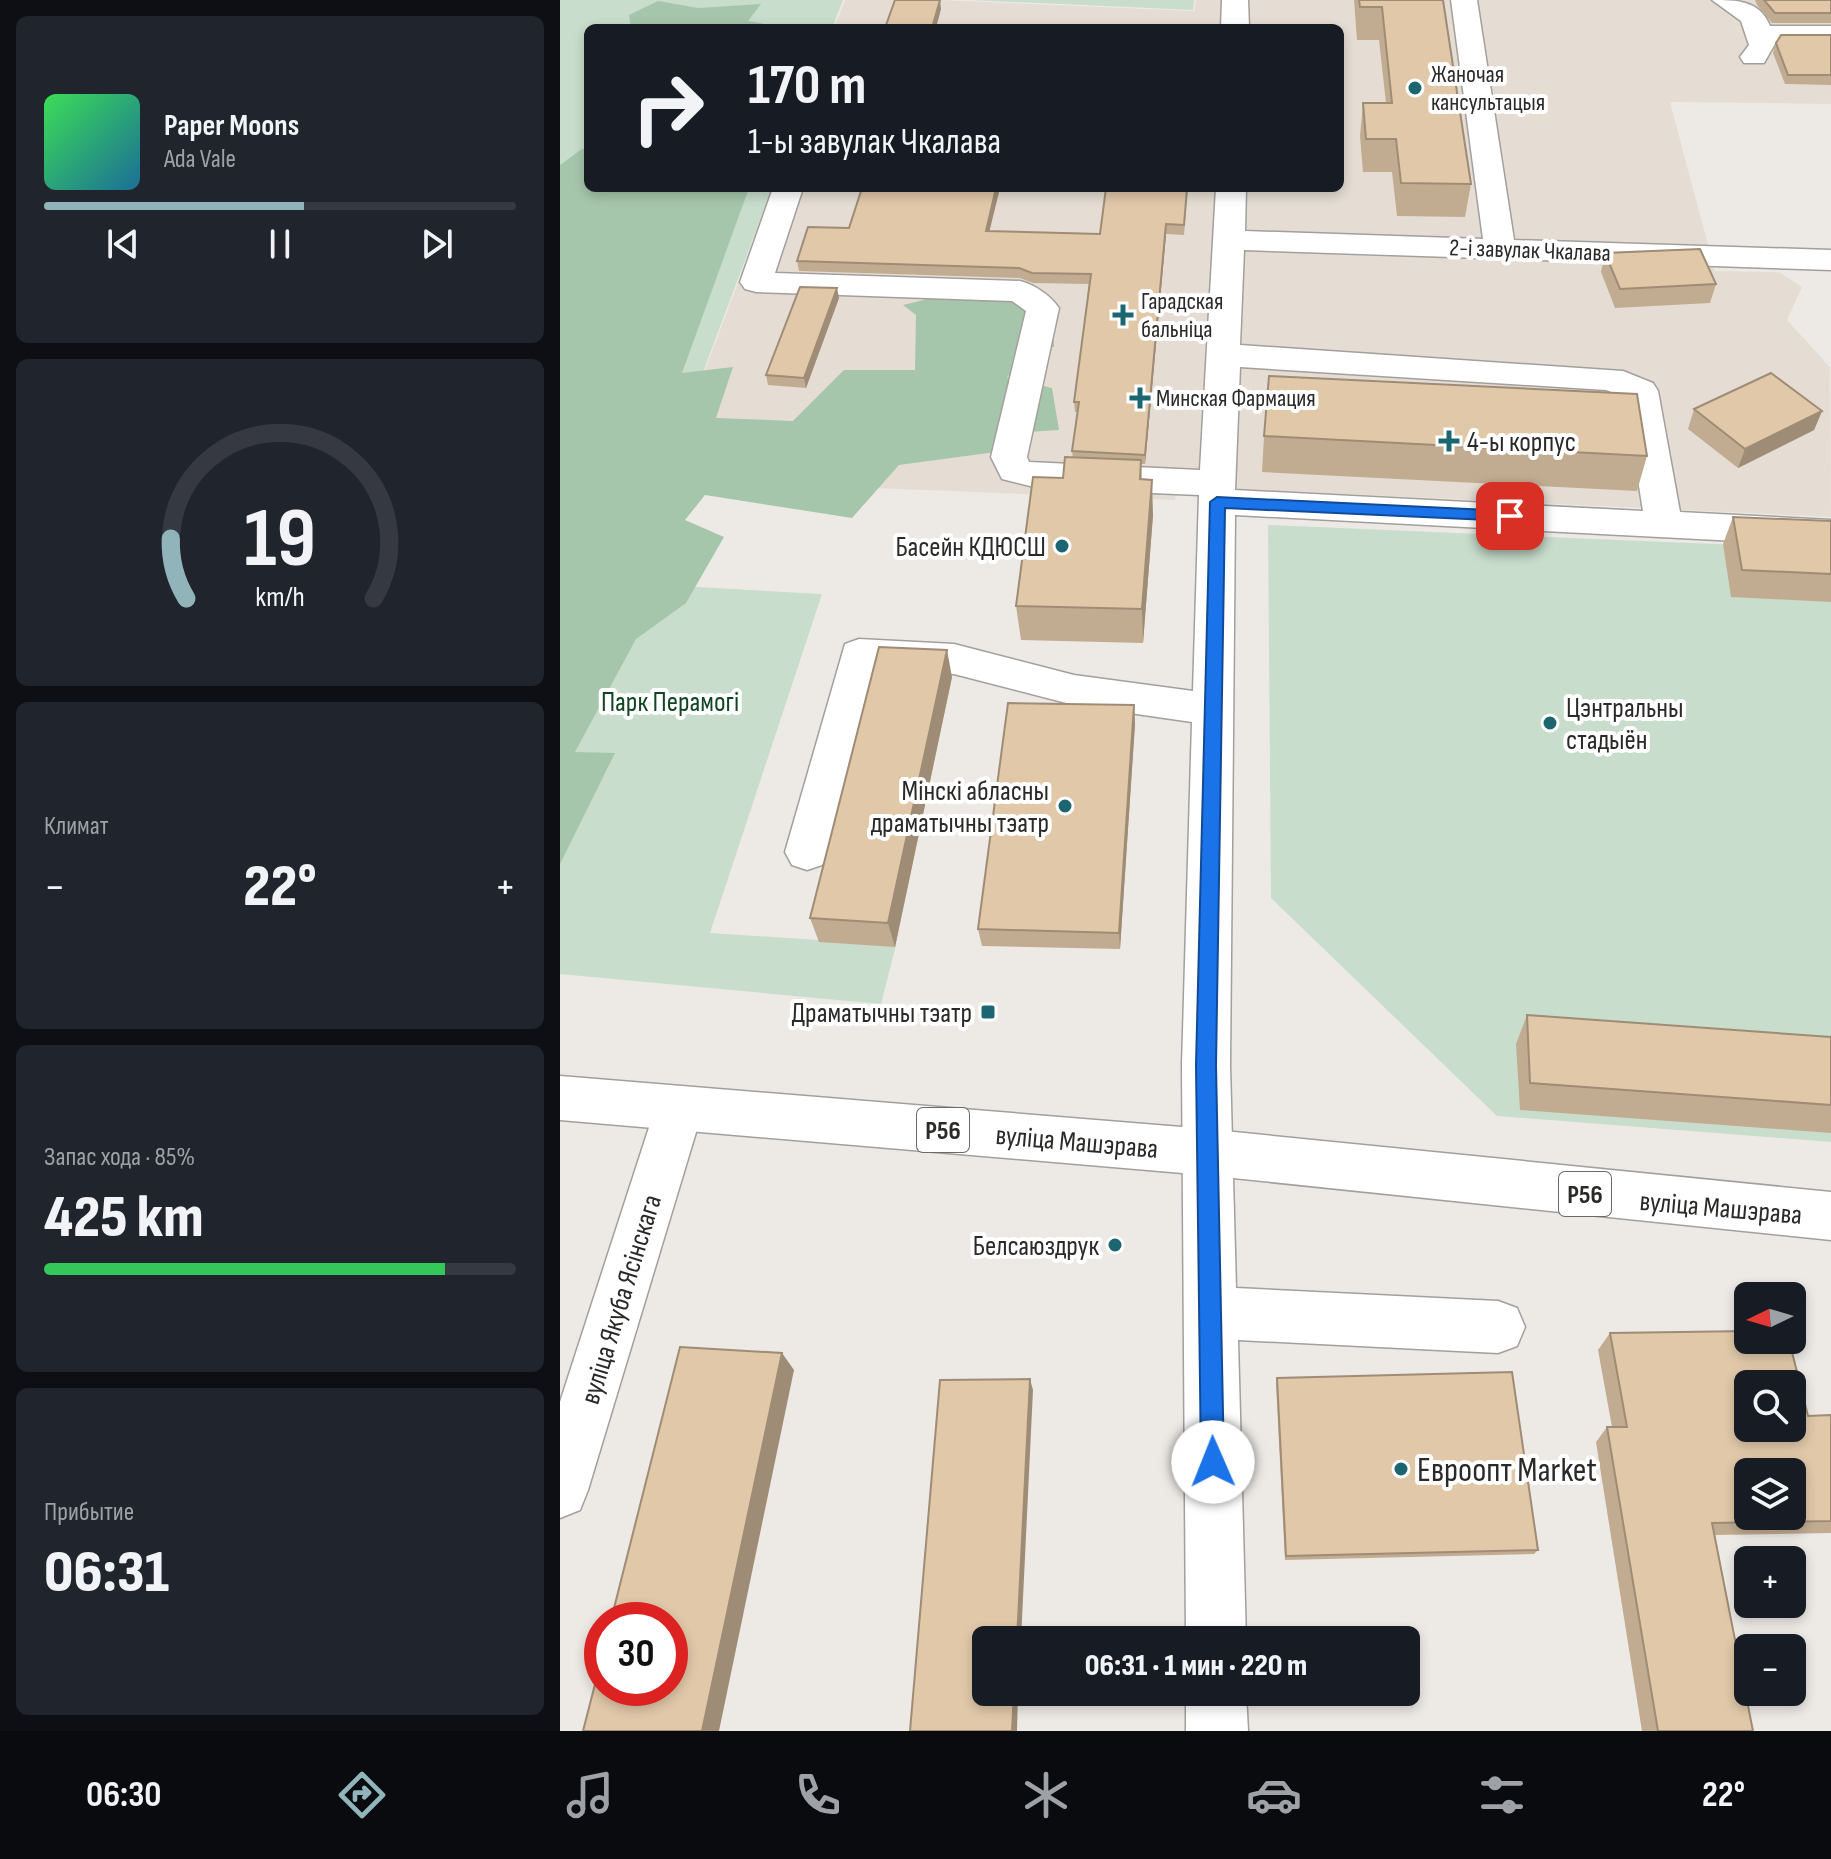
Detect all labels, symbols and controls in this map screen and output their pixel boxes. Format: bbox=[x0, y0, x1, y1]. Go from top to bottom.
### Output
text: 170 m bbox=[748, 53, 866, 120]
icon: right bbox=[616, 56, 720, 160]
place label: Жаночая кансультацыя bbox=[1431, 60, 1545, 117]
marker: Жаночая кансультацыя bbox=[1406, 79, 1424, 97]
text: Paper Moons bbox=[164, 108, 299, 144]
text: 1-ы завулак Чкалава bbox=[748, 121, 1001, 164]
text: Ada Vale bbox=[164, 144, 236, 175]
icon: previous bbox=[101, 222, 145, 266]
icon: pause bbox=[258, 222, 302, 266]
icon: next bbox=[415, 222, 459, 266]
street label: 2-і завулак Чкалава bbox=[1449, 233, 1611, 268]
place label: Гарадская бальніца bbox=[1141, 287, 1223, 344]
marker: Гарадская бальніца bbox=[1112, 304, 1134, 326]
place label: Минская Фармация bbox=[1156, 384, 1316, 413]
marker: Минская Фармация bbox=[1131, 389, 1149, 407]
place label: 4-ы корпус bbox=[1467, 426, 1576, 459]
marker: 4-ы корпус bbox=[1438, 430, 1460, 452]
pin bbox=[1476, 482, 1544, 550]
text: 19 bbox=[244, 489, 316, 589]
icon: arrive bbox=[1488, 494, 1532, 538]
place label: Басейн КДЮСШ bbox=[895, 531, 1046, 564]
marker: Басейн КДЮСШ bbox=[1053, 537, 1071, 555]
text: km/h bbox=[255, 580, 305, 615]
park label: Парк Перамогі bbox=[601, 686, 739, 719]
place label: Цэнтральны стадыён bbox=[1566, 692, 1684, 757]
marker: Цэнтральны стадыён bbox=[1541, 714, 1559, 732]
place label: Мінскі абласны драматычны тэатр bbox=[870, 775, 1049, 840]
marker: Мінскі абласны драматычны тэатр bbox=[1056, 797, 1074, 815]
text: Климат bbox=[44, 811, 108, 842]
text: 22° bbox=[243, 851, 317, 923]
text: − bbox=[44, 861, 66, 914]
text: + bbox=[494, 861, 516, 914]
place label: Драматычны тэатр bbox=[792, 997, 972, 1030]
marker: Драматычны тэатр bbox=[979, 1003, 997, 1021]
road number: Р56 bbox=[917, 1108, 969, 1152]
street label: вуліца Машэрава bbox=[994, 1119, 1159, 1166]
text: Запас хода · 85% bbox=[44, 1142, 195, 1173]
road number: Р56 bbox=[1559, 1172, 1611, 1216]
text: 425 km bbox=[44, 1182, 204, 1254]
street label: вуліца Машэрава bbox=[1638, 1185, 1803, 1232]
street label: вуліца Якуба Ясінскага bbox=[574, 1191, 669, 1408]
place label: Белсаюздрук bbox=[973, 1230, 1099, 1263]
marker: Белсаюздрук bbox=[1106, 1236, 1124, 1254]
north arrow bbox=[1734, 1282, 1806, 1354]
map controls bbox=[1734, 1282, 1806, 1706]
button: search bbox=[1734, 1370, 1806, 1442]
position arrow bbox=[1171, 1420, 1255, 1504]
place label: Евроопт Market bbox=[1417, 1450, 1597, 1491]
button: layers bbox=[1734, 1458, 1806, 1530]
marker: Евроопт Market bbox=[1392, 1460, 1410, 1478]
text: Прибытие bbox=[44, 1497, 134, 1528]
text: 06:31 bbox=[44, 1537, 169, 1609]
button: + bbox=[1734, 1546, 1806, 1618]
speed limit sign: 30 bbox=[584, 1602, 688, 1706]
button: − bbox=[1734, 1634, 1806, 1706]
text: 06:31 · 1 мин · 220 m bbox=[1085, 1648, 1307, 1684]
icon: directions bbox=[334, 1767, 390, 1823]
icon: music bbox=[562, 1767, 618, 1823]
icon: phone bbox=[790, 1767, 846, 1823]
icon: climate bbox=[1018, 1767, 1074, 1823]
icon: car bbox=[1246, 1767, 1302, 1823]
icon: filters bbox=[1474, 1767, 1530, 1823]
text: 06:30 bbox=[86, 1774, 161, 1817]
text: 22° bbox=[1702, 1774, 1745, 1817]

